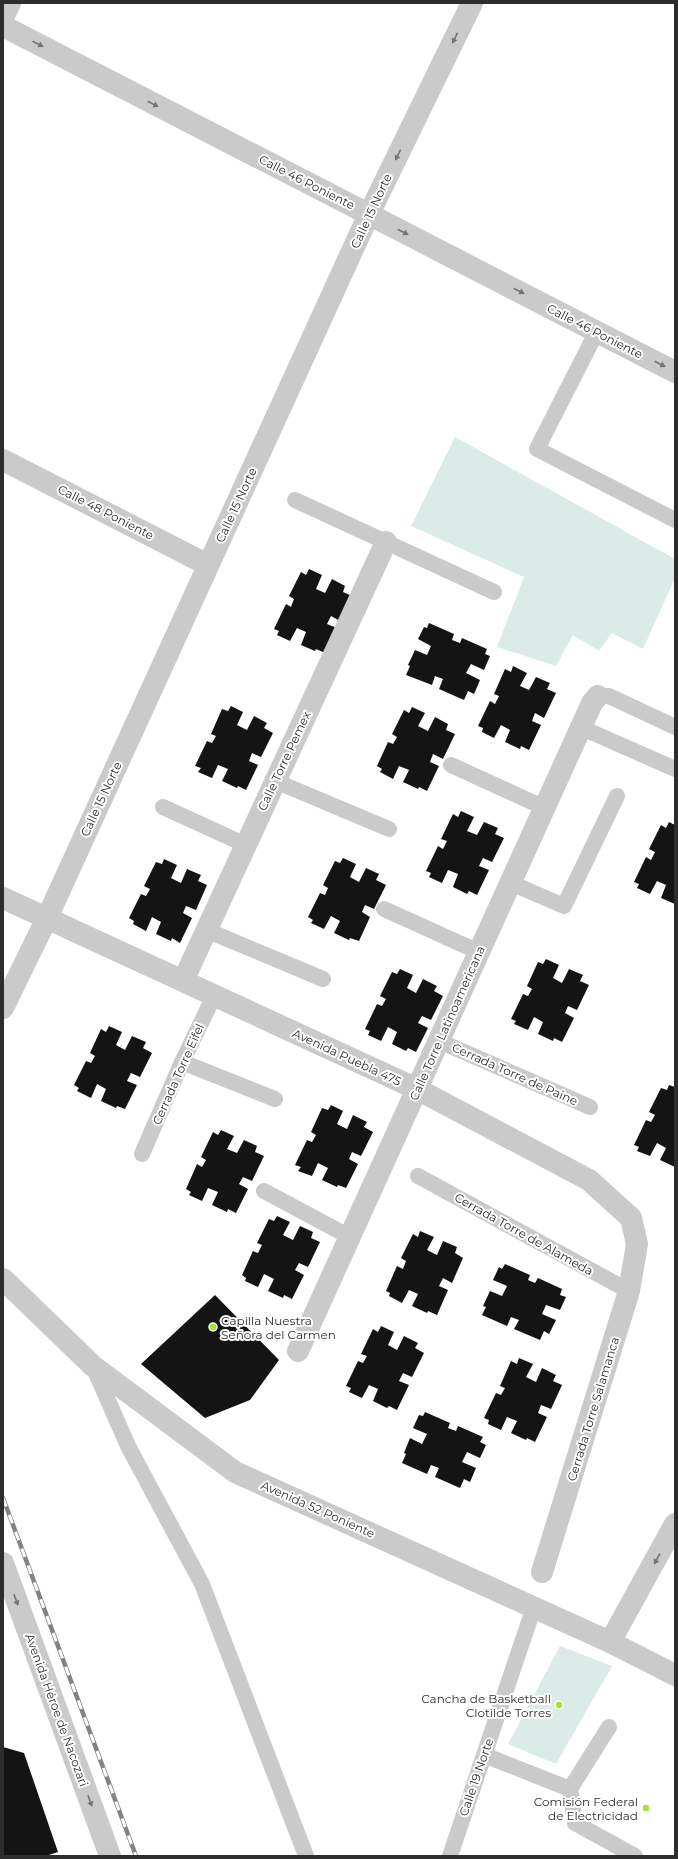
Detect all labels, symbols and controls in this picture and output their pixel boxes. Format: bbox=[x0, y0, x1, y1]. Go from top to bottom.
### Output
one-way arrow bbox=[451, 32, 458, 44]
one-way arrow bbox=[32, 41, 43, 47]
one-way arrow bbox=[148, 100, 159, 107]
one-way arrow bbox=[395, 149, 401, 161]
street label: Calle 46 Poniente bbox=[257, 151, 357, 213]
street label: Calle 15 Norte bbox=[347, 171, 395, 251]
one-way arrow bbox=[398, 229, 409, 235]
one-way arrow bbox=[513, 288, 525, 295]
street label: Calle 46 Poniente bbox=[545, 300, 645, 362]
one-way arrow bbox=[654, 360, 665, 367]
street label: Calle 15 Norte bbox=[212, 465, 260, 545]
street label: Calle 48 Poniente bbox=[55, 481, 157, 543]
street label: Calle Torre Pemex bbox=[254, 708, 314, 813]
street label: Calle 15 Norte bbox=[77, 759, 125, 839]
street label: Calle Torre Latinoamericana bbox=[406, 943, 488, 1103]
street label: Cerrada Torre Eifel bbox=[149, 1021, 207, 1127]
street label: Avenida Puebla 475 bbox=[290, 1025, 404, 1089]
street label: Cerrada Torre de Paine bbox=[450, 1039, 580, 1109]
street label: Cerrada Torre de Alameda bbox=[452, 1190, 596, 1278]
place label: Capilla Nuestra Señora del Carmen bbox=[221, 1313, 336, 1342]
marker: Capilla Nuestra Señora del Carmen bbox=[208, 1322, 218, 1332]
street label: Cerrada Torre Salamanca bbox=[564, 1335, 622, 1483]
street label: Avenida 52 Poniente bbox=[259, 1477, 377, 1541]
one-way arrow bbox=[653, 1553, 660, 1564]
one-way arrow bbox=[14, 1594, 20, 1606]
street label: Avenida Héroe de Nacozari bbox=[22, 1631, 92, 1789]
place label: Cancha de Basketball Clotilde Torres bbox=[421, 1691, 551, 1720]
marker: Cancha de Basketball Clotilde Torres bbox=[554, 1700, 564, 1710]
street label: Calle 19 Norte bbox=[456, 1736, 496, 1818]
place label: Comisión Federal de Electricidad bbox=[534, 1794, 638, 1823]
one-way arrow bbox=[87, 1795, 93, 1807]
marker: Comisión Federal de Electricidad bbox=[641, 1803, 651, 1813]

